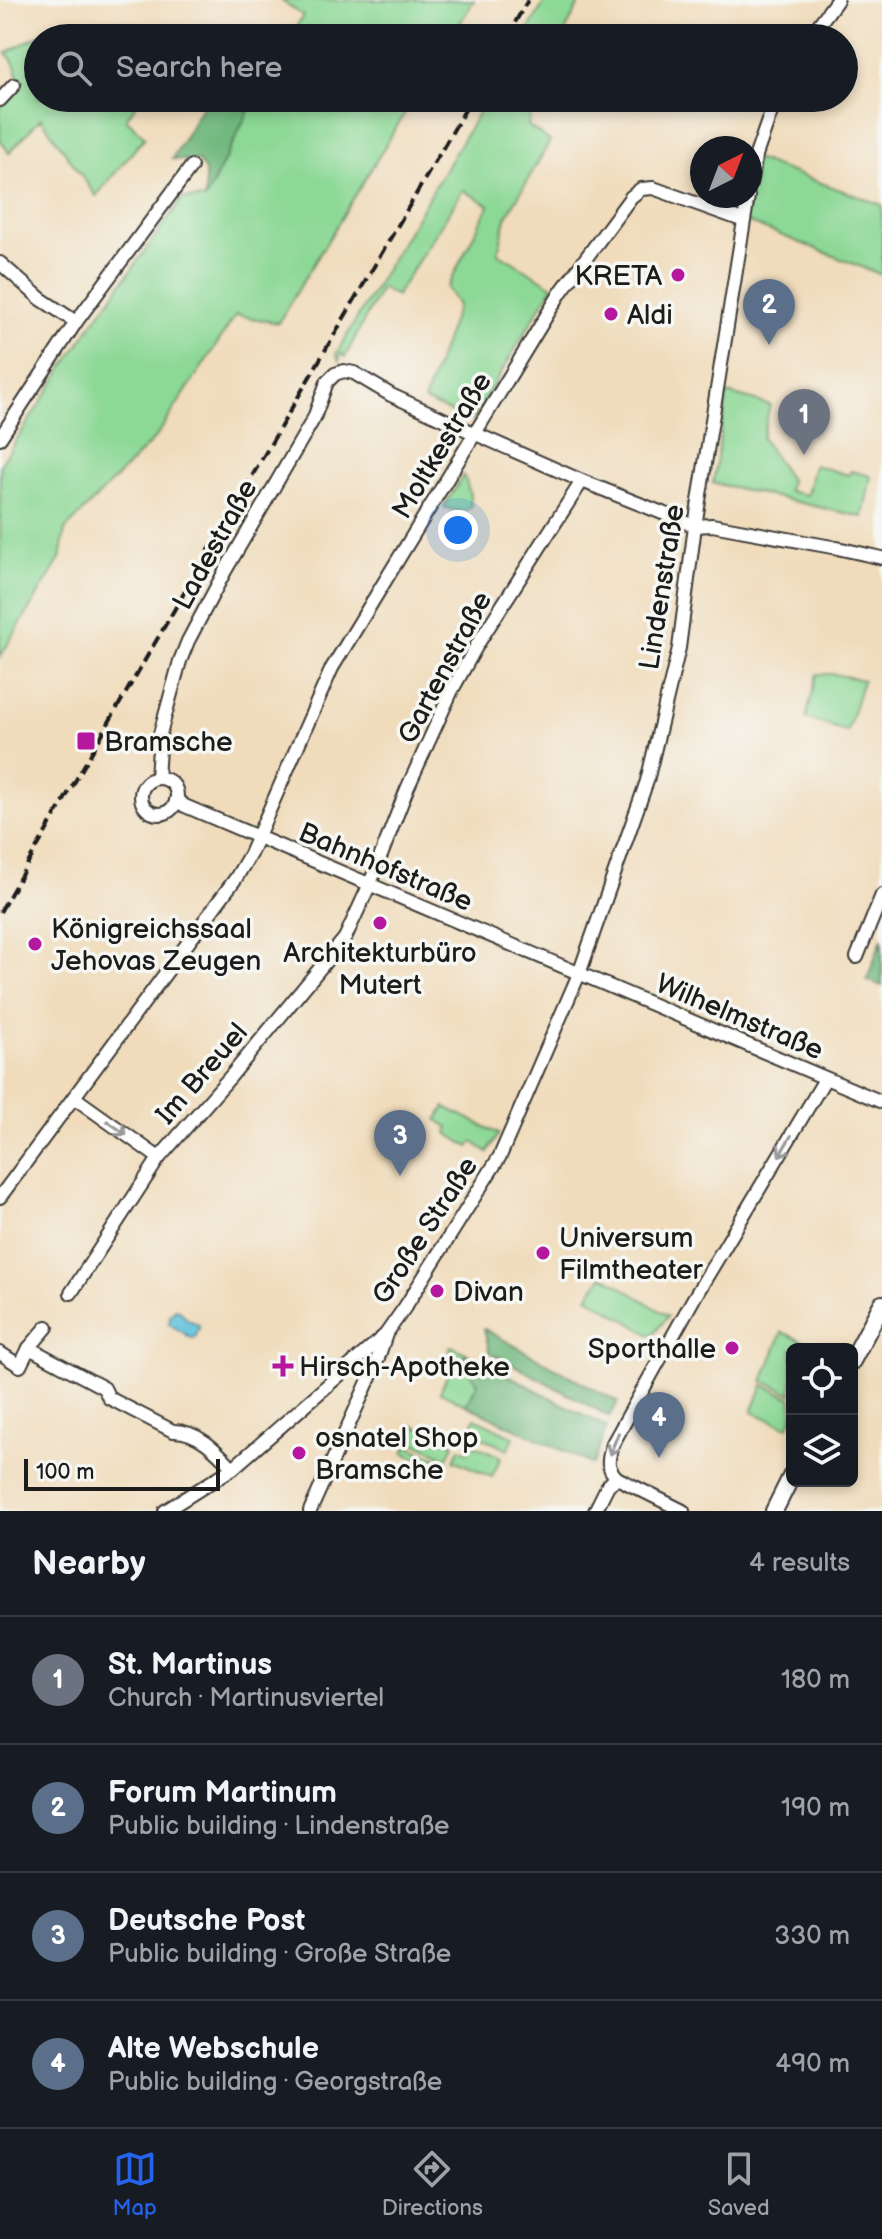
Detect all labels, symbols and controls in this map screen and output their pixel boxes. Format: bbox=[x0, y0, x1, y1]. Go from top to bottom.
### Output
search box bbox=[24, 24, 858, 112]
icon: search bbox=[52, 46, 96, 90]
text: Search here bbox=[116, 50, 282, 86]
north arrow bbox=[690, 136, 762, 208]
place label: KRETA bbox=[574, 260, 663, 293]
marker: KRETA bbox=[669, 266, 687, 284]
pin: 2 bbox=[743, 279, 795, 345]
place label: Aldi bbox=[627, 299, 673, 332]
marker: Aldi bbox=[602, 305, 620, 323]
street label: Moltkestraße bbox=[386, 367, 499, 525]
pin: 1 bbox=[778, 389, 830, 455]
street label: Ladestraße bbox=[166, 474, 265, 616]
street label: Lindenstraße bbox=[633, 502, 692, 672]
your location bbox=[438, 510, 478, 550]
street label: Gartenstraße bbox=[391, 586, 499, 749]
place label: Bramsche bbox=[104, 726, 233, 759]
marker: Bramsche bbox=[75, 730, 97, 752]
street label: Bahnhofstraße bbox=[294, 816, 477, 919]
place label: Königreichssaal Jehovas Zeugen bbox=[51, 913, 261, 978]
marker: Architekturbüro Mutert bbox=[371, 914, 389, 932]
marker: Königreichssaal Jehovas Zeugen bbox=[26, 935, 44, 953]
place label: Architekturbüro Mutert bbox=[283, 937, 477, 1002]
street label: Wilhelmstraße bbox=[651, 967, 828, 1067]
street label: Im Breuel bbox=[149, 1017, 255, 1131]
pin: 3 bbox=[374, 1110, 426, 1176]
one-way arrow bbox=[105, 1120, 127, 1136]
one-way arrow bbox=[777, 1134, 793, 1157]
street label: Große Straße bbox=[365, 1151, 485, 1311]
place label: Universum Filmtheater bbox=[559, 1222, 704, 1287]
marker: Universum Filmtheater bbox=[534, 1244, 552, 1262]
place label: Divan bbox=[453, 1276, 524, 1309]
marker: Divan bbox=[428, 1282, 446, 1300]
place label: Sporthalle bbox=[588, 1333, 716, 1366]
marker: Sporthalle bbox=[723, 1339, 741, 1357]
map controls bbox=[786, 1343, 858, 1487]
button: locate bbox=[786, 1343, 858, 1415]
place label: Hirsch-Apotheke bbox=[299, 1351, 510, 1384]
marker: Hirsch-Apotheke bbox=[274, 1357, 292, 1375]
pin: 4 bbox=[633, 1392, 685, 1458]
button: layers bbox=[786, 1415, 858, 1487]
place label: osnatel Shop Bramsche bbox=[315, 1422, 479, 1487]
one-way arrow bbox=[606, 1431, 620, 1456]
marker: osnatel Shop Bramsche bbox=[290, 1444, 308, 1462]
scale bar bbox=[24, 1455, 220, 1491]
text: 100 m bbox=[36, 1459, 95, 1486]
text: Nearby bbox=[32, 1543, 146, 1584]
text: 4 results bbox=[749, 1548, 850, 1579]
text: St. Martinus bbox=[108, 1647, 272, 1683]
text: 1 bbox=[53, 1665, 63, 1696]
text: 180 m bbox=[781, 1665, 850, 1696]
text: Church · Martinusviertel bbox=[108, 1683, 384, 1714]
text: Forum Martinum bbox=[108, 1775, 337, 1811]
text: 2 bbox=[50, 1793, 66, 1824]
text: 190 m bbox=[781, 1793, 850, 1824]
text: Public building · Lindenstraße bbox=[108, 1811, 449, 1842]
text: Deutsche Post bbox=[108, 1903, 305, 1939]
text: 3 bbox=[50, 1921, 66, 1952]
text: 330 m bbox=[774, 1921, 850, 1952]
text: Public building · Große Straße bbox=[108, 1939, 451, 1970]
text: Alte Webschule bbox=[108, 2031, 319, 2067]
text: 4 bbox=[50, 2049, 66, 2080]
text: 490 m bbox=[775, 2049, 850, 2080]
text: Public building · Georgstraße bbox=[108, 2067, 442, 2098]
tab: Map bbox=[112, 2147, 157, 2222]
tab: Directions bbox=[382, 2147, 483, 2222]
tab: Saved bbox=[708, 2147, 770, 2222]

